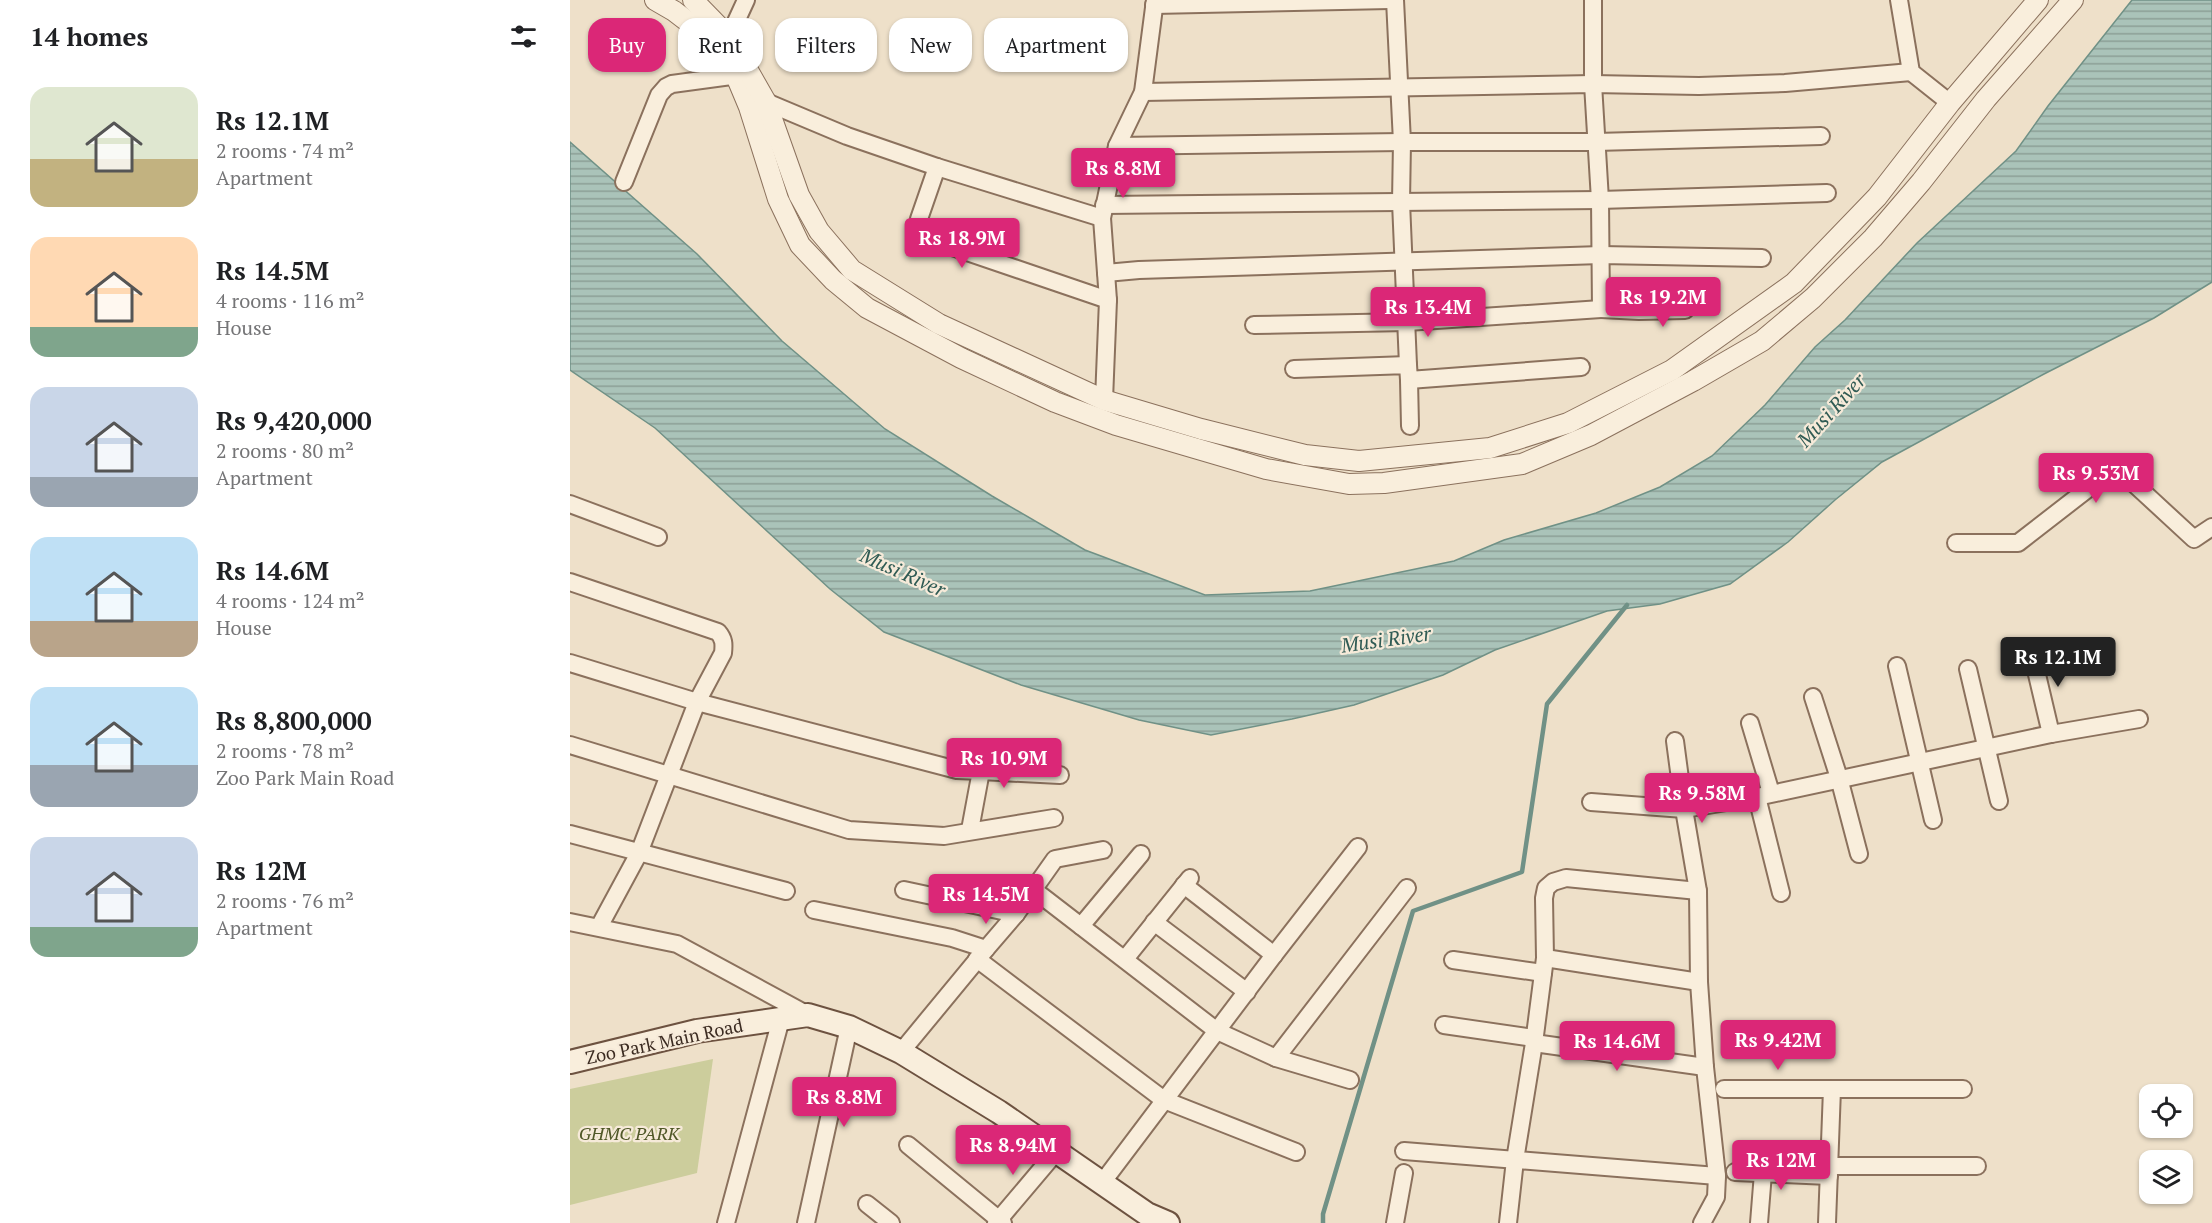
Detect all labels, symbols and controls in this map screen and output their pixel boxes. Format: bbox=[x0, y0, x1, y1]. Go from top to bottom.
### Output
chip: Buy bbox=[588, 18, 666, 72]
chip: Rent bbox=[678, 18, 763, 72]
chip: Filters bbox=[775, 18, 877, 72]
chip: New bbox=[889, 18, 972, 72]
chip: Apartment bbox=[984, 18, 1128, 72]
text: 14 homes bbox=[30, 19, 148, 53]
icon: filters bbox=[507, 20, 540, 53]
text: Rs 12.1M bbox=[216, 103, 329, 137]
icon: home bbox=[78, 111, 150, 183]
text: 2 rooms · 74 m² bbox=[216, 137, 354, 164]
pin: Rs 8.8M bbox=[1068, 148, 1178, 199]
text: Rs 8.8M bbox=[1085, 154, 1161, 181]
text: Apartment bbox=[216, 164, 313, 191]
pin: Rs 18.9M bbox=[900, 218, 1024, 269]
text: Rs 18.9M bbox=[919, 224, 1005, 251]
text: Rs 14.5M bbox=[216, 253, 329, 287]
icon: home bbox=[78, 261, 150, 333]
pin: Rs 19.2M bbox=[1601, 277, 1725, 328]
text: Rs 19.2M bbox=[1620, 283, 1706, 310]
text: 4 rooms · 116 m² bbox=[216, 287, 364, 314]
pin: Rs 13.4M bbox=[1366, 287, 1490, 338]
text: Rs 13.4M bbox=[1385, 293, 1471, 320]
text: House bbox=[216, 314, 272, 341]
water label: Musi River bbox=[1790, 366, 1872, 453]
text: Rs 9,420,000 bbox=[216, 403, 372, 437]
icon: home bbox=[78, 411, 150, 483]
text: 2 rooms · 80 m² bbox=[216, 437, 354, 464]
pin: Rs 9.53M bbox=[2034, 453, 2158, 504]
text: Rs 9.53M bbox=[2053, 459, 2139, 486]
text: Apartment bbox=[216, 464, 313, 491]
water label: Musi River bbox=[855, 541, 951, 603]
text: Rs 14.6M bbox=[216, 553, 329, 587]
icon: home bbox=[78, 561, 150, 633]
text: 4 rooms · 124 m² bbox=[216, 587, 364, 614]
text: House bbox=[216, 614, 272, 641]
water label: Musi River bbox=[1338, 619, 1434, 659]
pin: Rs 12.1M bbox=[1996, 637, 2120, 688]
text: Rs 12.1M bbox=[2015, 643, 2101, 670]
text: Rs 8,800,000 bbox=[216, 703, 372, 737]
icon: home bbox=[78, 711, 150, 783]
text: 2 rooms · 78 m² bbox=[216, 737, 354, 764]
pin: Rs 10.9M bbox=[942, 738, 1066, 789]
text: Rs 10.9M bbox=[961, 744, 1047, 771]
text: Zoo Park Main Road bbox=[216, 764, 394, 791]
pin: Rs 9.58M bbox=[1640, 773, 1764, 824]
text: Rs 9.58M bbox=[1659, 779, 1745, 806]
text: Rs 12M bbox=[216, 853, 306, 887]
icon: home bbox=[78, 861, 150, 933]
pin: Rs 14.5M bbox=[924, 874, 1048, 925]
text: Rs 14.5M bbox=[943, 880, 1029, 907]
text: 2 rooms · 76 m² bbox=[216, 887, 354, 914]
text: Apartment bbox=[216, 914, 313, 941]
street label: Zoo Park Main Road bbox=[583, 1013, 745, 1069]
pin: Rs 9.42M bbox=[1716, 1020, 1840, 1071]
pin: Rs 14.6M bbox=[1555, 1021, 1679, 1072]
text: Rs 9.42M bbox=[1735, 1026, 1821, 1053]
text: Rs 14.6M bbox=[1574, 1027, 1660, 1054]
pin: Rs 8.8M bbox=[789, 1077, 899, 1128]
text: Rs 8.8M bbox=[806, 1083, 882, 1110]
map controls bbox=[2139, 1084, 2193, 1204]
button: locate bbox=[2139, 1084, 2193, 1138]
park label: GHMC PARK bbox=[579, 1121, 681, 1145]
pin: Rs 8.94M bbox=[951, 1125, 1075, 1176]
text: Rs 8.94M bbox=[970, 1131, 1056, 1158]
pin: Rs 12M bbox=[1732, 1140, 1830, 1191]
text: Rs 12M bbox=[1746, 1146, 1816, 1173]
button: layers bbox=[2139, 1150, 2193, 1204]

